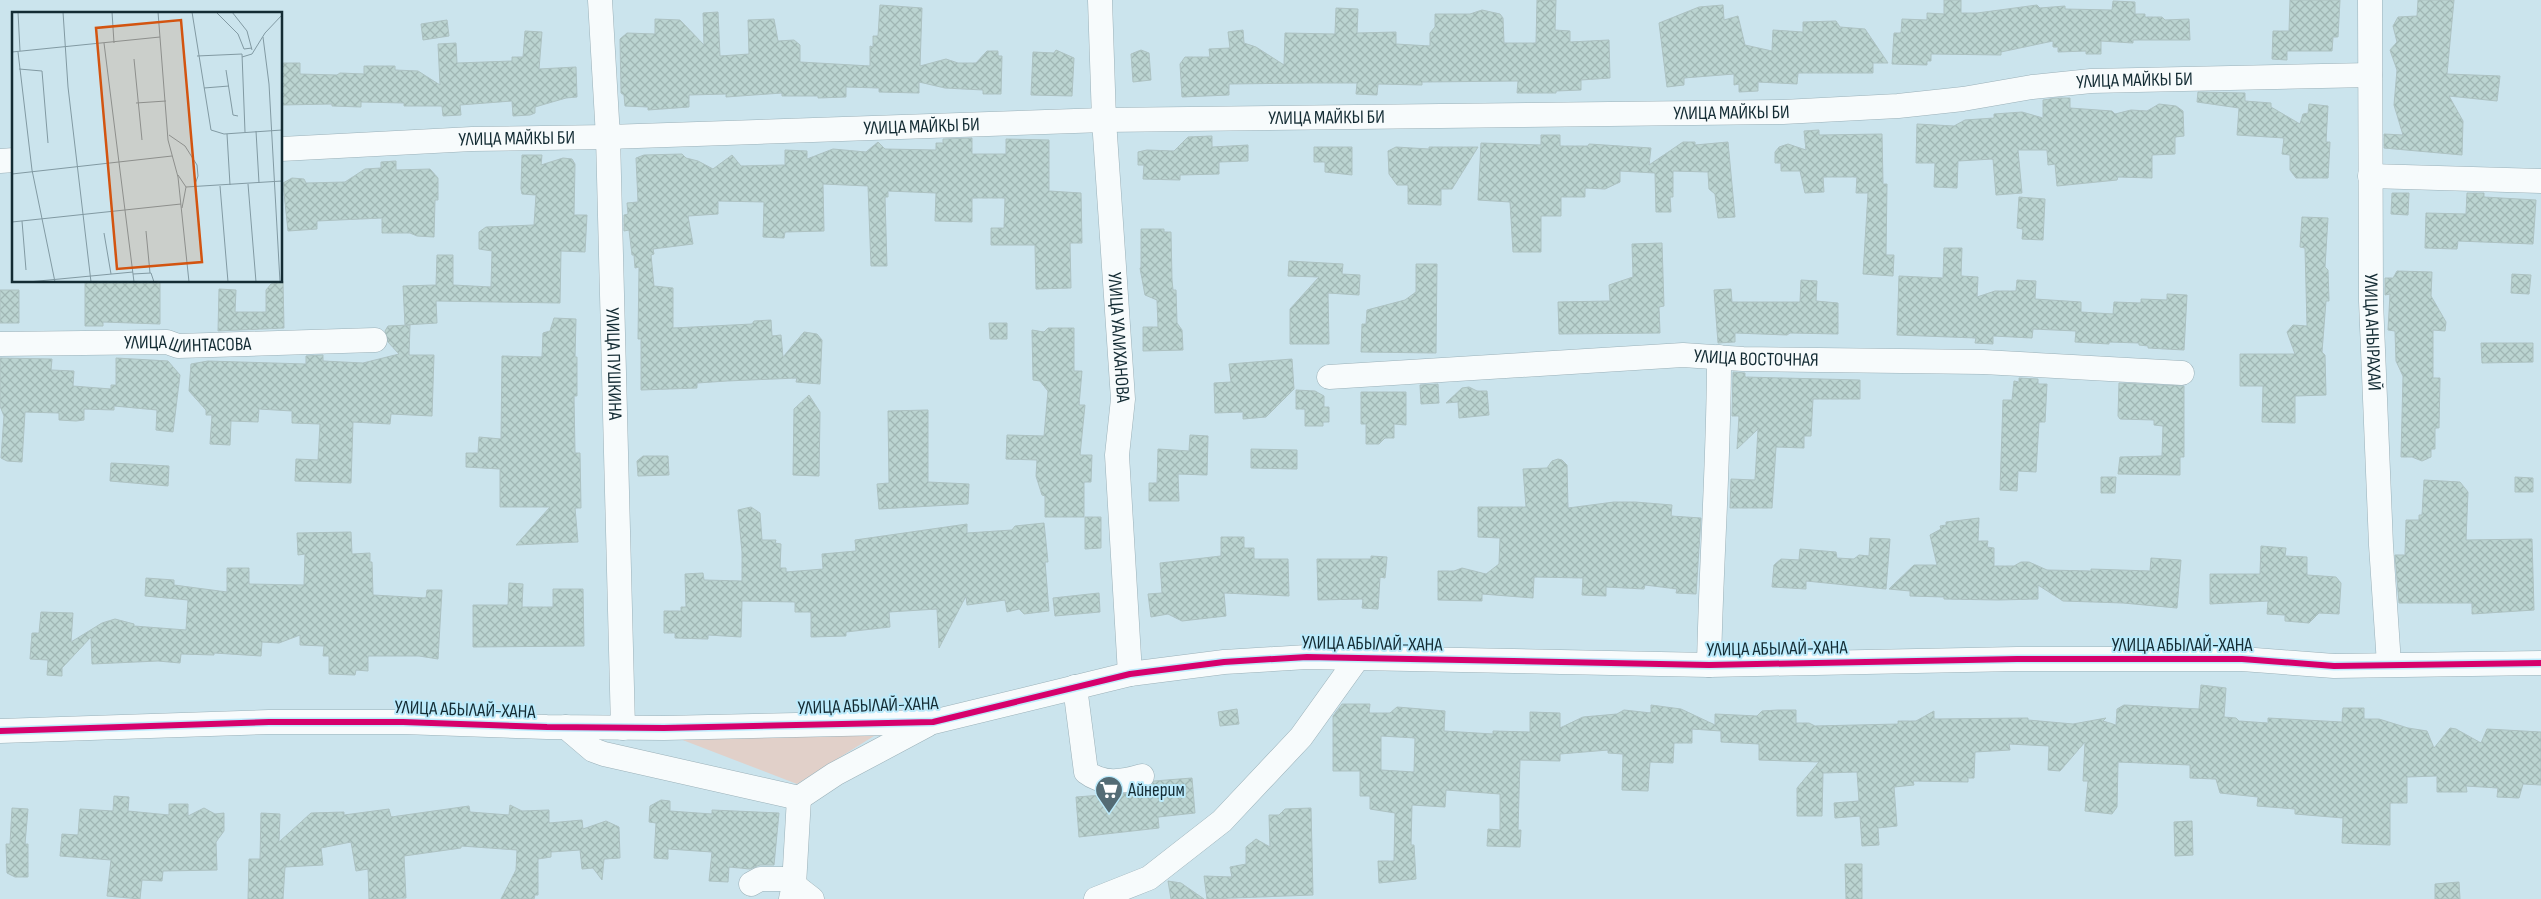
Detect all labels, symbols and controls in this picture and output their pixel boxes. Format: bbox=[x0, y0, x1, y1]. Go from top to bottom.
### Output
inset map bbox=[12, 12, 282, 282]
street label: УЛИЦА МАЙКЫ БИ bbox=[2075, 67, 2193, 94]
street label: УЛИЦА МАЙКЫ БИ bbox=[1673, 100, 1790, 125]
street label: УЛИЦА МАЙКЫ БИ bbox=[1268, 105, 1385, 130]
street label: УЛИЦА МАЙКЫ БИ bbox=[863, 113, 980, 140]
street label: УЛИЦА МАЙКЫ БИ bbox=[458, 126, 575, 151]
street label: УЛИЦА УАЛИХАНОВА bbox=[1103, 271, 1135, 404]
street label: УЛИЦА АНЫРАХАЙ bbox=[2359, 273, 2386, 391]
street label: УЛИЦА ПУШКИНА bbox=[601, 307, 627, 421]
street label: УЛИЦА ШИНТАСОВА bbox=[124, 330, 253, 358]
street label: УЛИЦА ВОСТОЧНАЯ bbox=[1693, 344, 1819, 371]
street label: УЛИЦА АБЫЛАЙ-ХАНА bbox=[1301, 631, 1444, 657]
street label: УЛИЦА АБЫЛАЙ-ХАНА bbox=[2111, 634, 2253, 657]
street label: УЛИЦА АБЫЛАЙ-ХАНА bbox=[1706, 636, 1849, 662]
street label: УЛИЦА АБЫЛАЙ-ХАНА bbox=[797, 692, 940, 720]
street label: УЛИЦА АБЫЛАЙ-ХАНА bbox=[394, 696, 537, 724]
supermarket icon: Айнерим bbox=[1094, 775, 1124, 814]
place label: Айнерим bbox=[1127, 779, 1185, 802]

